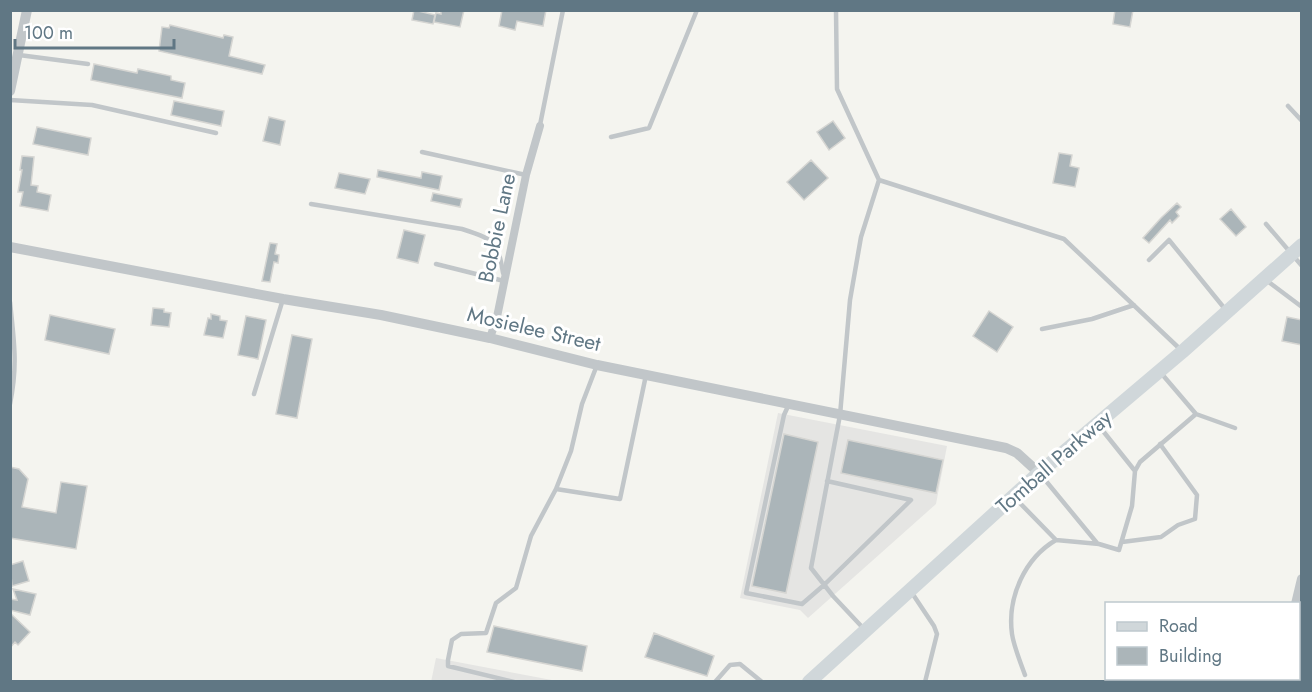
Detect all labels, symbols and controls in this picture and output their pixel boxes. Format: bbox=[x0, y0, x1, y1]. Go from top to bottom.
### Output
scale bar bbox=[15, 12, 174, 50]
text: 100 m bbox=[24, 20, 73, 46]
street label: Bobbie Lane bbox=[471, 170, 523, 285]
street label: Mosielee Street bbox=[464, 299, 604, 359]
street label: Tomball Parkway bbox=[990, 403, 1119, 521]
legend bbox=[1105, 602, 1300, 680]
text: Road bbox=[1159, 613, 1198, 639]
text: Building bbox=[1159, 643, 1222, 669]

